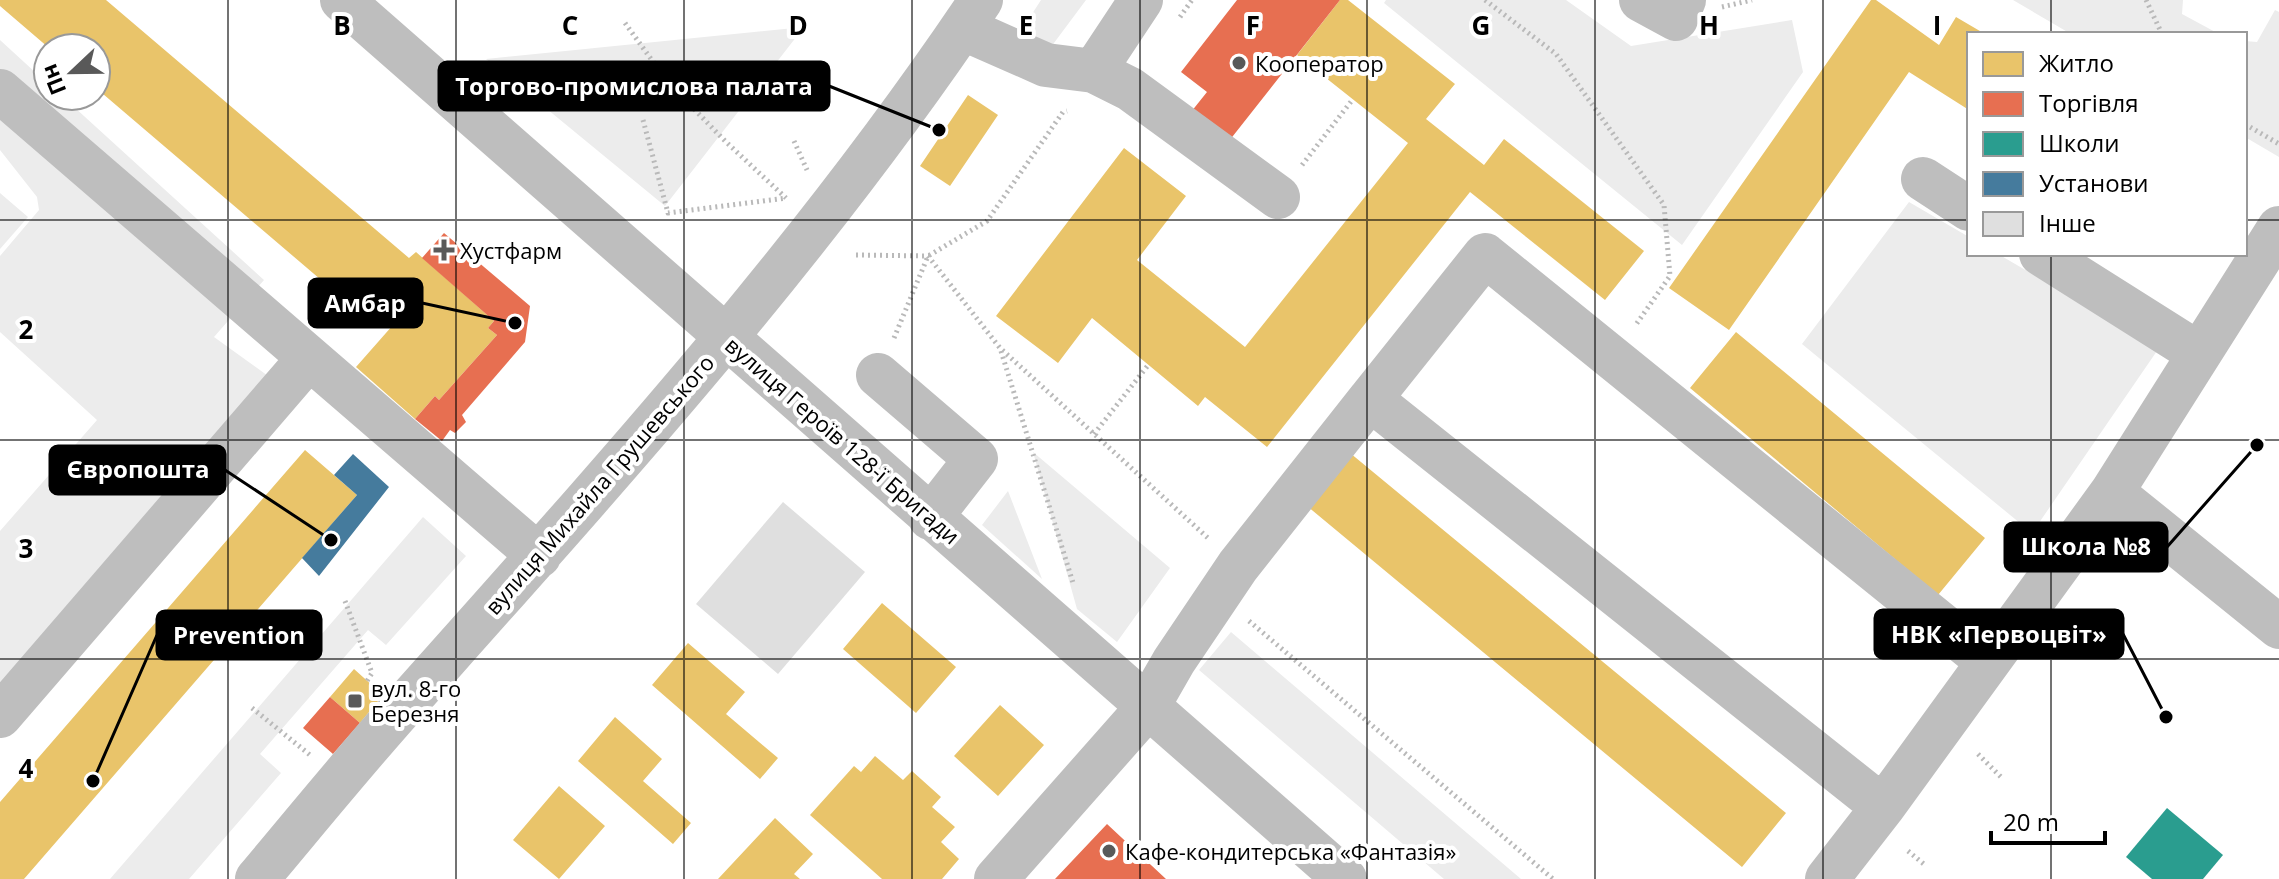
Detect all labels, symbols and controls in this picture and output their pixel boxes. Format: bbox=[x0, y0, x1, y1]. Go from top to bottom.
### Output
text: B bbox=[333, 7, 351, 43]
text: C bbox=[562, 7, 578, 43]
text: D bbox=[788, 7, 808, 43]
text: E bbox=[1019, 7, 1033, 43]
text: F bbox=[1246, 7, 1260, 43]
text: G bbox=[1472, 7, 1490, 43]
text: H bbox=[1699, 7, 1719, 43]
text: I bbox=[1933, 7, 1941, 43]
north arrow bbox=[32, 32, 112, 112]
legend bbox=[1967, 32, 2247, 256]
text: Житло bbox=[2039, 46, 2114, 79]
place label: Кооператор bbox=[1255, 48, 1384, 78]
marker: Кооператор bbox=[1230, 54, 1248, 72]
text: Пн bbox=[33, 60, 72, 100]
callout: Торгово-промислова палата bbox=[439, 62, 829, 110]
text: Торгово-промислова палата bbox=[455, 69, 813, 102]
text: Торгівля bbox=[2039, 86, 2139, 119]
text: Школи bbox=[2039, 126, 2120, 159]
text: Установи bbox=[2039, 166, 2149, 199]
text: Інше bbox=[2039, 206, 2096, 239]
place label: Хустфарм bbox=[460, 235, 562, 265]
marker: Хустфарм bbox=[435, 241, 453, 259]
callout: Амбар bbox=[309, 279, 422, 327]
text: Амбар bbox=[324, 286, 406, 319]
text: 2 bbox=[19, 311, 34, 347]
street label: вулиця Героїв 128-ї Бригади bbox=[719, 330, 967, 550]
street label: вулиця Михайла Грушевського bbox=[478, 348, 720, 620]
callout: Європошта bbox=[50, 446, 225, 494]
text: Європошта bbox=[67, 452, 209, 485]
callout: Школа №8 bbox=[2005, 523, 2167, 571]
text: Школа №8 bbox=[2021, 529, 2151, 562]
text: 3 bbox=[19, 530, 33, 566]
callout: НВК «Первоцвіт» bbox=[1875, 610, 2123, 658]
callout: Prevention bbox=[157, 611, 321, 659]
text: НВК «Первоцвіт» bbox=[1891, 617, 2107, 650]
text: Prevention bbox=[173, 618, 305, 651]
place label: вул. 8-го Березня bbox=[371, 673, 461, 728]
marker: вул. 8-го Березня bbox=[346, 692, 364, 710]
text: 4 bbox=[19, 750, 34, 786]
scale bar bbox=[1991, 795, 2105, 845]
text: 20 m bbox=[2003, 805, 2059, 838]
place label: Кафе-кондитерська «Фантазія» bbox=[1125, 836, 1456, 866]
marker: Кафе-кондитерська «Фантазія» bbox=[1100, 842, 1118, 860]

